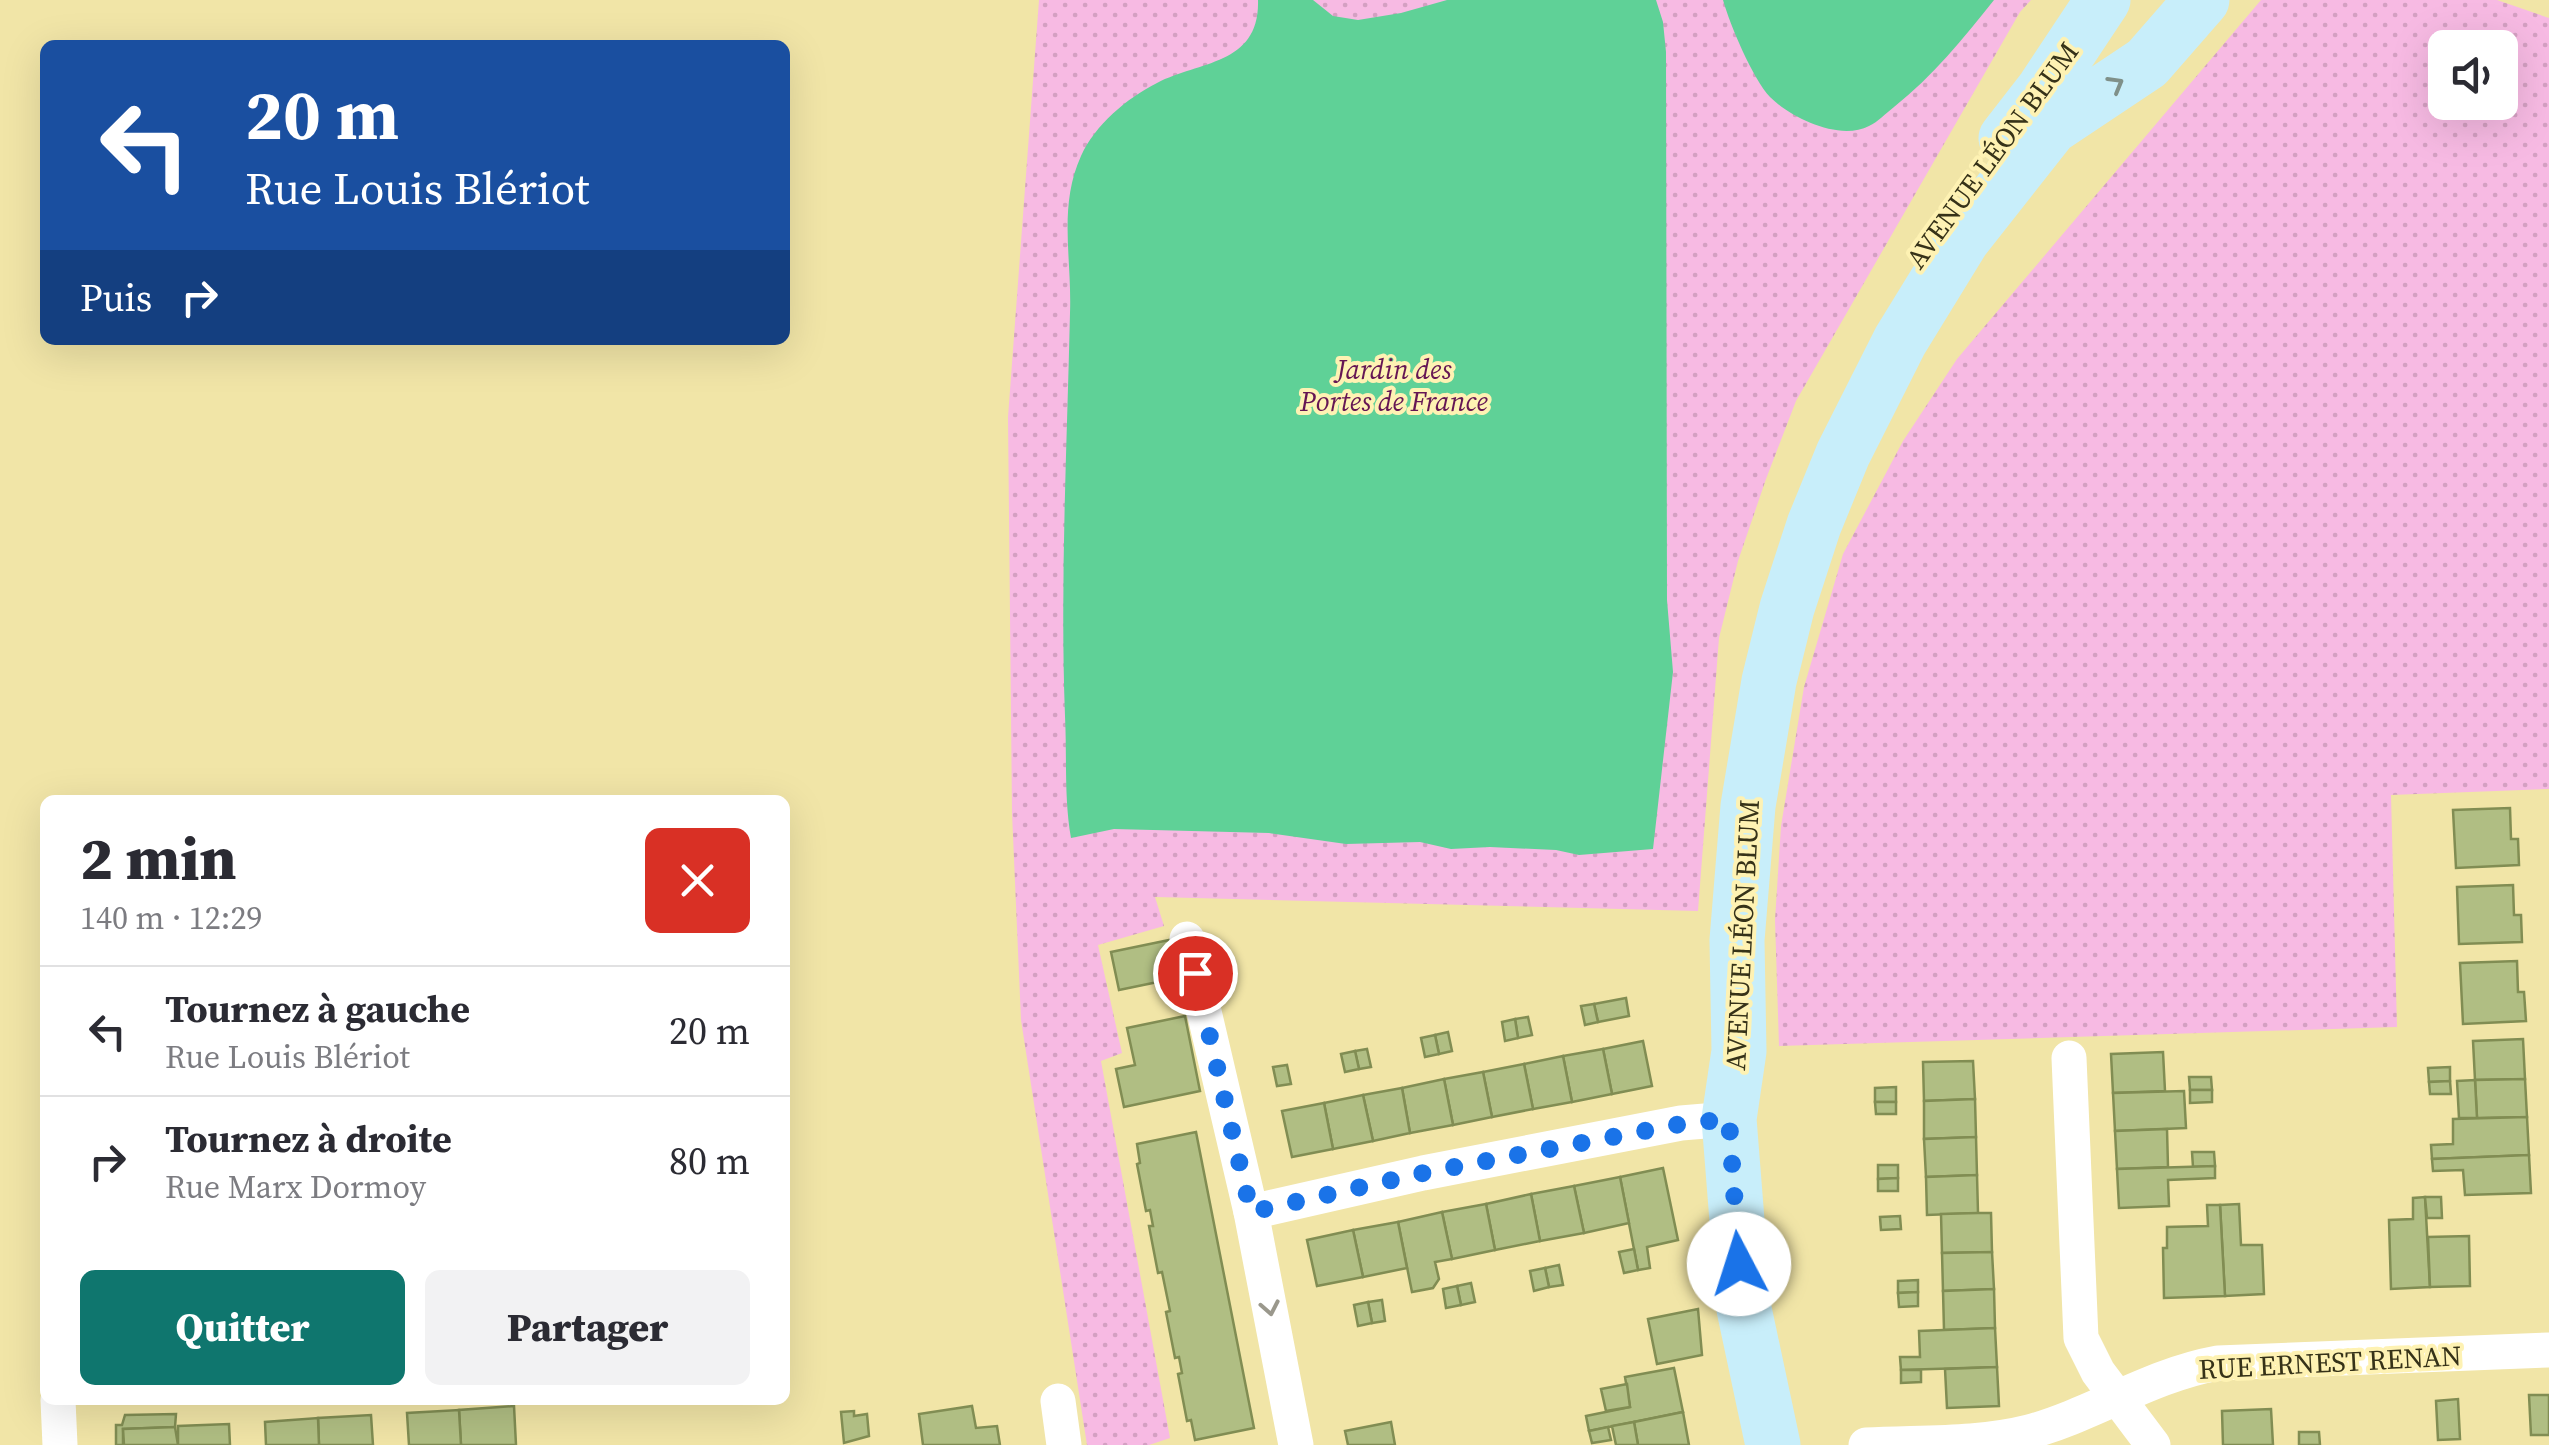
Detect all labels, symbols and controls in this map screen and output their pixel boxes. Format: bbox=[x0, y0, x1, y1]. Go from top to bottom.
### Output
map controls bbox=[2428, 30, 2518, 120]
button: sound bbox=[2428, 30, 2518, 120]
street label: AVENUE LÉON BLUM bbox=[1897, 34, 2087, 276]
text: 20 m bbox=[245, 66, 399, 162]
one-way arrow bbox=[2105, 76, 2123, 96]
icon: left bbox=[80, 80, 210, 210]
text: Rue Louis Blériot bbox=[245, 157, 589, 219]
icon: right bbox=[172, 270, 227, 325]
text: Puis bbox=[80, 272, 152, 324]
park label: Jardin des Portes de France bbox=[1299, 350, 1489, 420]
street label: AVENUE LÉON BLUM bbox=[1716, 798, 1768, 1072]
text: 2 min bbox=[80, 817, 236, 899]
button: close bbox=[645, 828, 750, 933]
text: 140 m · 12:29 bbox=[80, 896, 262, 940]
pin bbox=[1153, 931, 1238, 1016]
icon: arrive bbox=[1168, 946, 1223, 1001]
text: Tournez à gauche bbox=[165, 983, 470, 1035]
icon: left bbox=[80, 1004, 135, 1059]
text: 20 m bbox=[669, 1005, 750, 1057]
text: Rue Louis Blériot bbox=[165, 1035, 410, 1079]
text: Tournez à droite bbox=[165, 1113, 452, 1165]
icon: right bbox=[80, 1134, 135, 1189]
text: 80 m bbox=[669, 1135, 750, 1187]
text: Rue Marx Dormoy bbox=[165, 1165, 426, 1209]
position arrow bbox=[1687, 1212, 1791, 1316]
button: Quitter bbox=[80, 1270, 405, 1385]
button: Partager bbox=[425, 1270, 750, 1385]
one-way arrow bbox=[1258, 1299, 1279, 1316]
street label: RUE ERNEST RENAN bbox=[2198, 1336, 2462, 1388]

